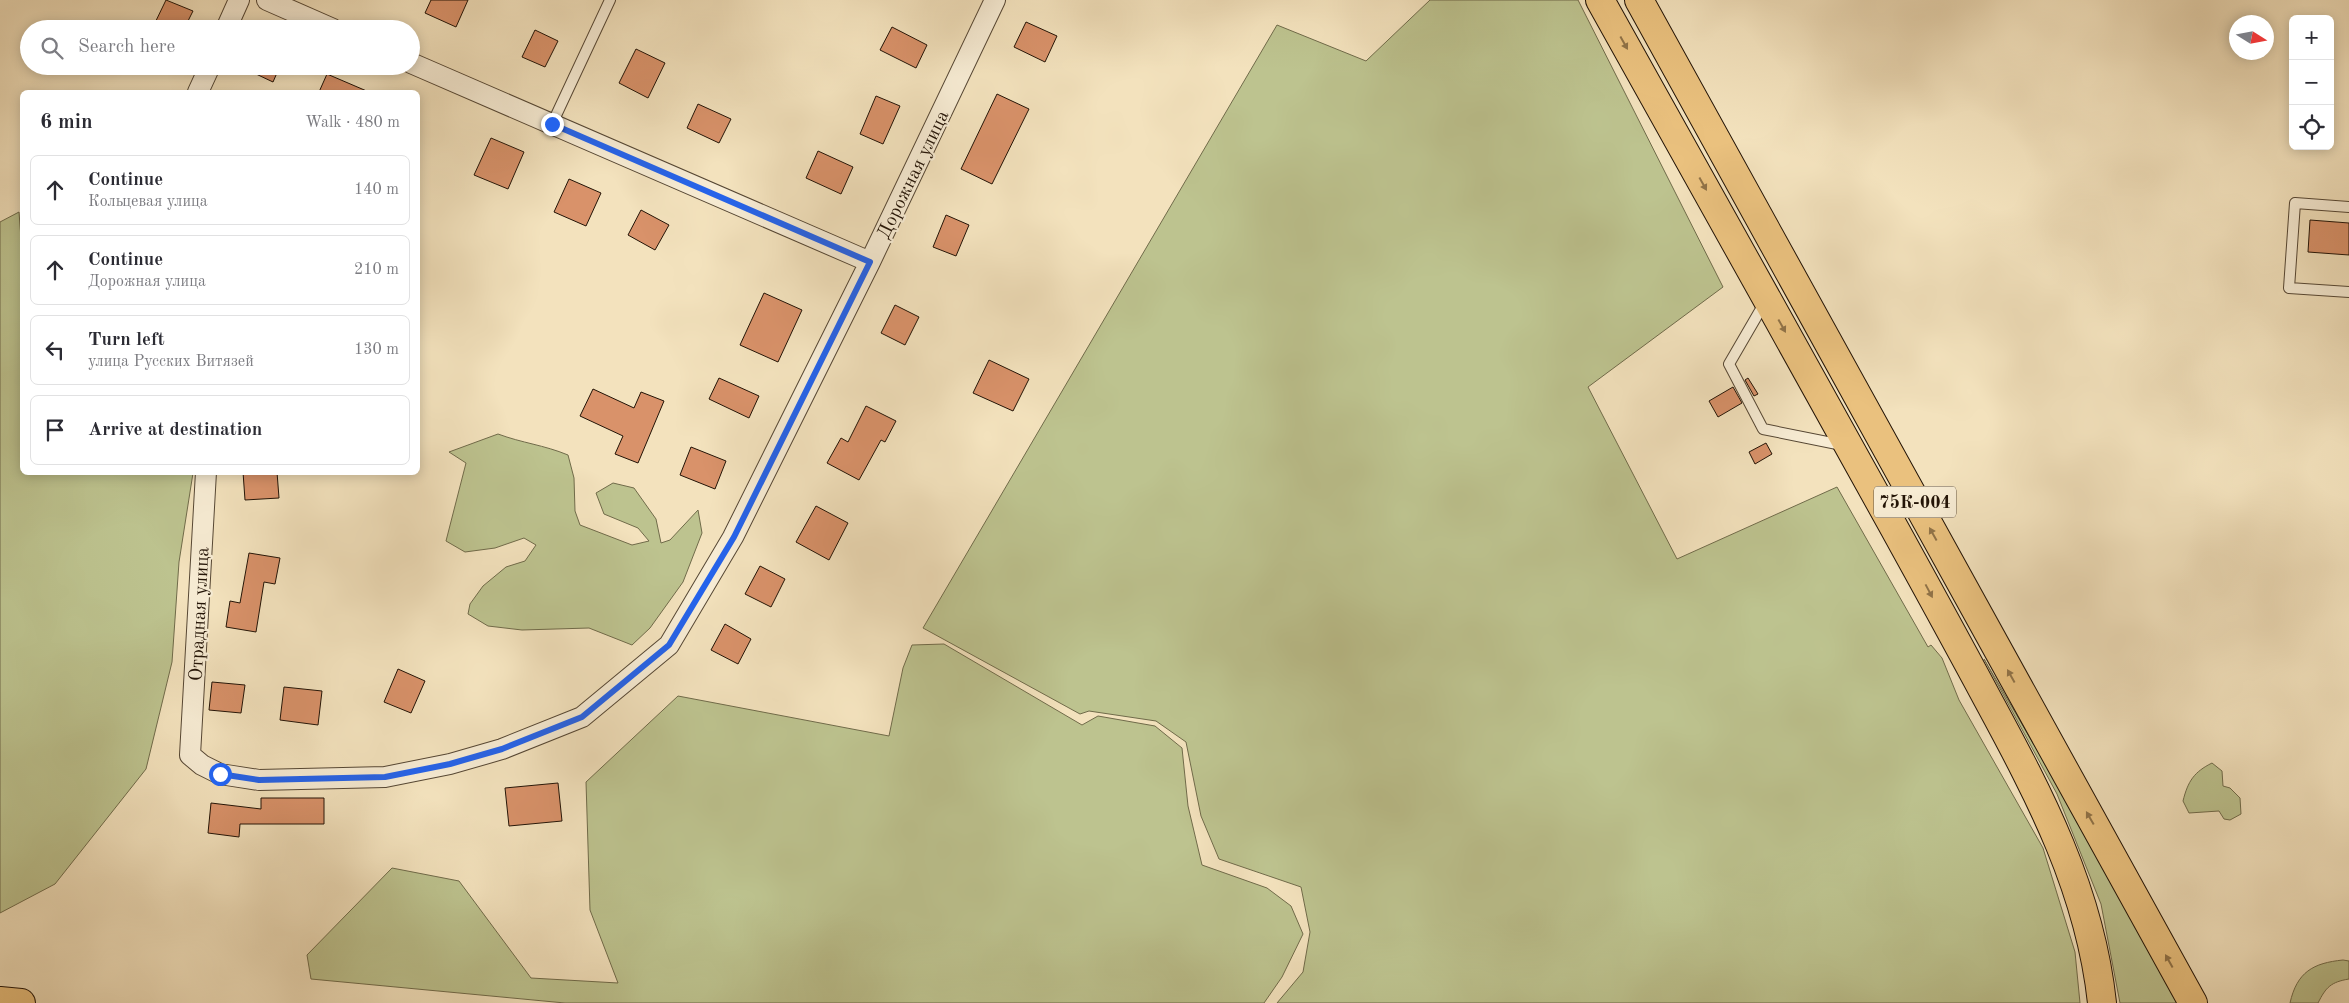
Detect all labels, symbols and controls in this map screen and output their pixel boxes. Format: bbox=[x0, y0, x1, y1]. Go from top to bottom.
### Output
north arrow bbox=[2229, 15, 2274, 60]
map controls bbox=[2289, 15, 2334, 150]
button: + bbox=[2289, 15, 2334, 60]
search box bbox=[20, 20, 420, 75]
icon: search bbox=[38, 34, 66, 62]
one-way arrow bbox=[1620, 35, 1628, 50]
text: Search here bbox=[78, 38, 175, 57]
button: − bbox=[2289, 60, 2334, 105]
button: locate bbox=[2289, 105, 2334, 150]
street label: Дорожная улица bbox=[875, 107, 954, 242]
text: 6 min bbox=[40, 112, 93, 133]
route end bbox=[541, 113, 564, 136]
text: Walk · 480 m bbox=[305, 115, 400, 131]
text: Continue bbox=[88, 171, 163, 190]
icon: ahead bbox=[41, 176, 69, 204]
one-way arrow bbox=[1699, 177, 1707, 192]
text: 140 m bbox=[354, 182, 399, 198]
text: Кольцевая улица bbox=[88, 194, 208, 210]
text: Continue bbox=[88, 251, 163, 270]
icon: ahead bbox=[41, 256, 69, 284]
text: 210 m bbox=[354, 262, 399, 278]
text: Дорожная улица bbox=[88, 274, 206, 290]
one-way arrow bbox=[1778, 319, 1786, 334]
text: Turn left bbox=[88, 331, 165, 350]
icon: left bbox=[41, 336, 69, 364]
text: 130 m bbox=[354, 342, 399, 358]
text: улица Русских Витязей bbox=[88, 354, 254, 370]
icon: arrive bbox=[41, 416, 69, 444]
text: Arrive at destination bbox=[88, 421, 262, 440]
road number: 75К-004 bbox=[1874, 487, 1956, 518]
one-way arrow bbox=[1928, 527, 1937, 541]
street label: Отрадная улица bbox=[187, 546, 214, 682]
one-way arrow bbox=[1925, 583, 1933, 598]
one-way arrow bbox=[2007, 669, 2015, 684]
route start bbox=[209, 763, 232, 786]
one-way arrow bbox=[2086, 811, 2094, 826]
one-way arrow bbox=[2164, 954, 2173, 967]

